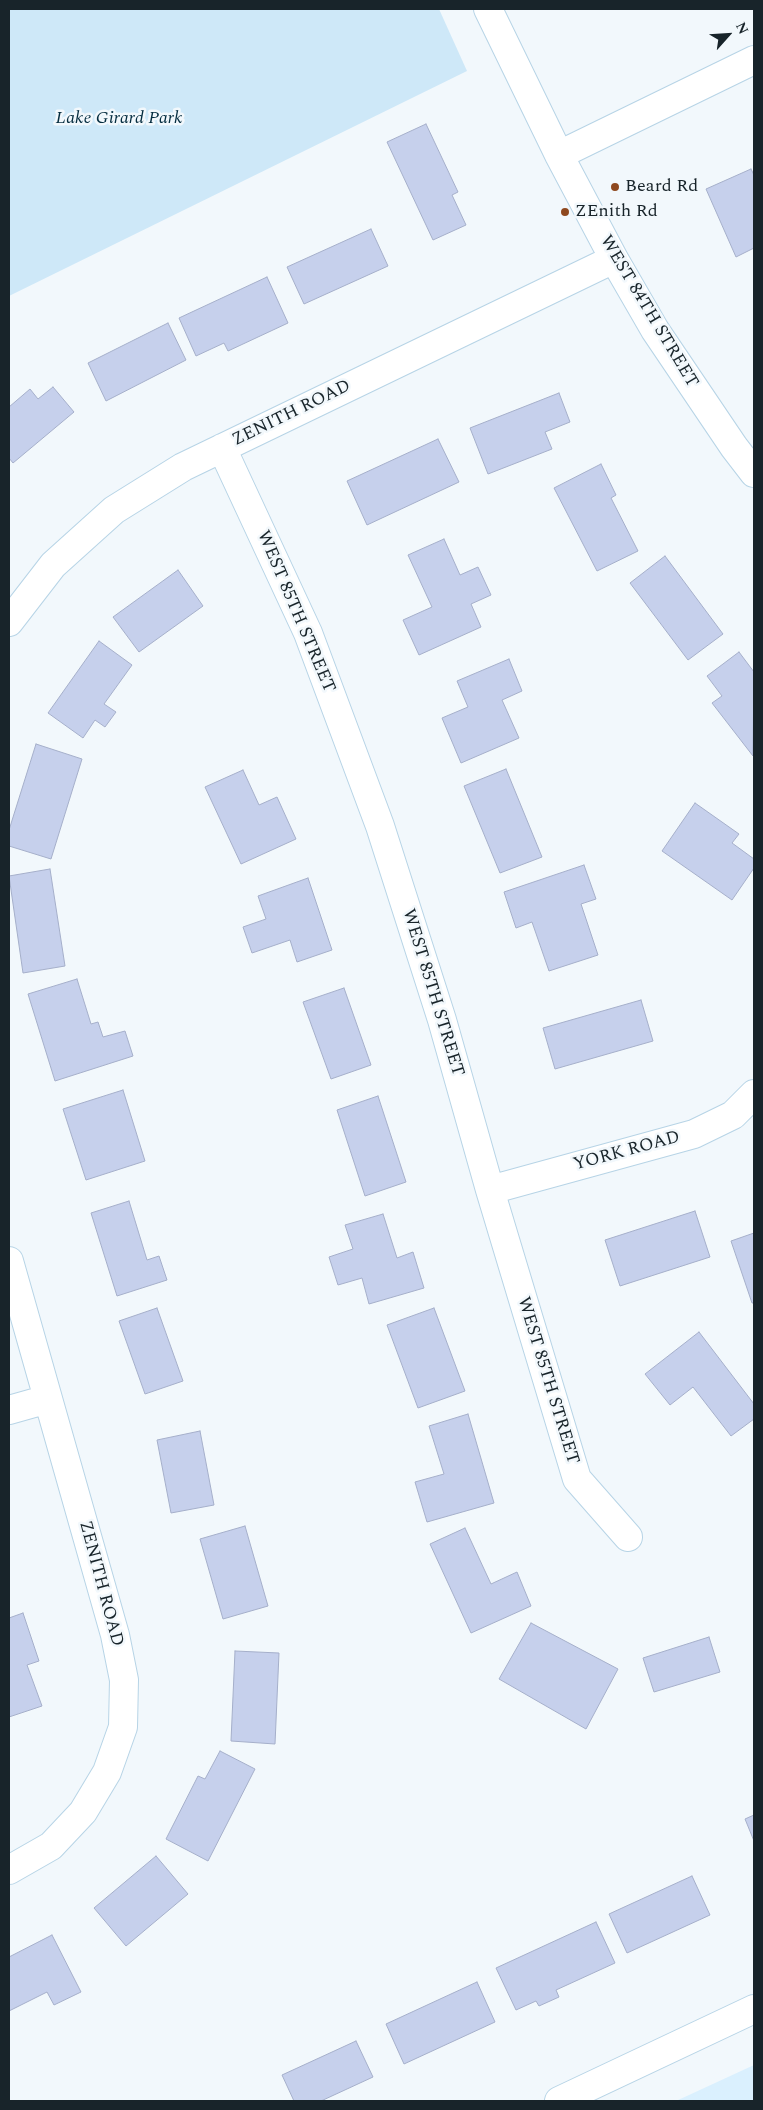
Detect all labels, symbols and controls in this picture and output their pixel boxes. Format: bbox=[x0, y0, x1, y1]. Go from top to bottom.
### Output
north arrow bbox=[703, 10, 753, 60]
text: N bbox=[730, 18, 754, 38]
park label: Lake Girard Park bbox=[56, 108, 182, 130]
place label: Beard Rd bbox=[625, 176, 698, 198]
marker: Beard Rd bbox=[609, 181, 621, 193]
place label: ZEnith Rd bbox=[575, 201, 658, 223]
marker: ZEnith Rd bbox=[559, 206, 571, 218]
street label: WEST 84TH STREET bbox=[594, 232, 702, 392]
street label: ZENITH ROAD bbox=[229, 376, 355, 452]
street label: WEST 85TH STREET bbox=[251, 528, 339, 696]
street label: WEST 85TH STREET bbox=[396, 907, 468, 1079]
street label: YORK ROAD bbox=[571, 1127, 683, 1177]
street label: WEST 85TH STREET bbox=[511, 1295, 583, 1467]
street label: ZENITH ROAD bbox=[73, 1519, 127, 1649]

